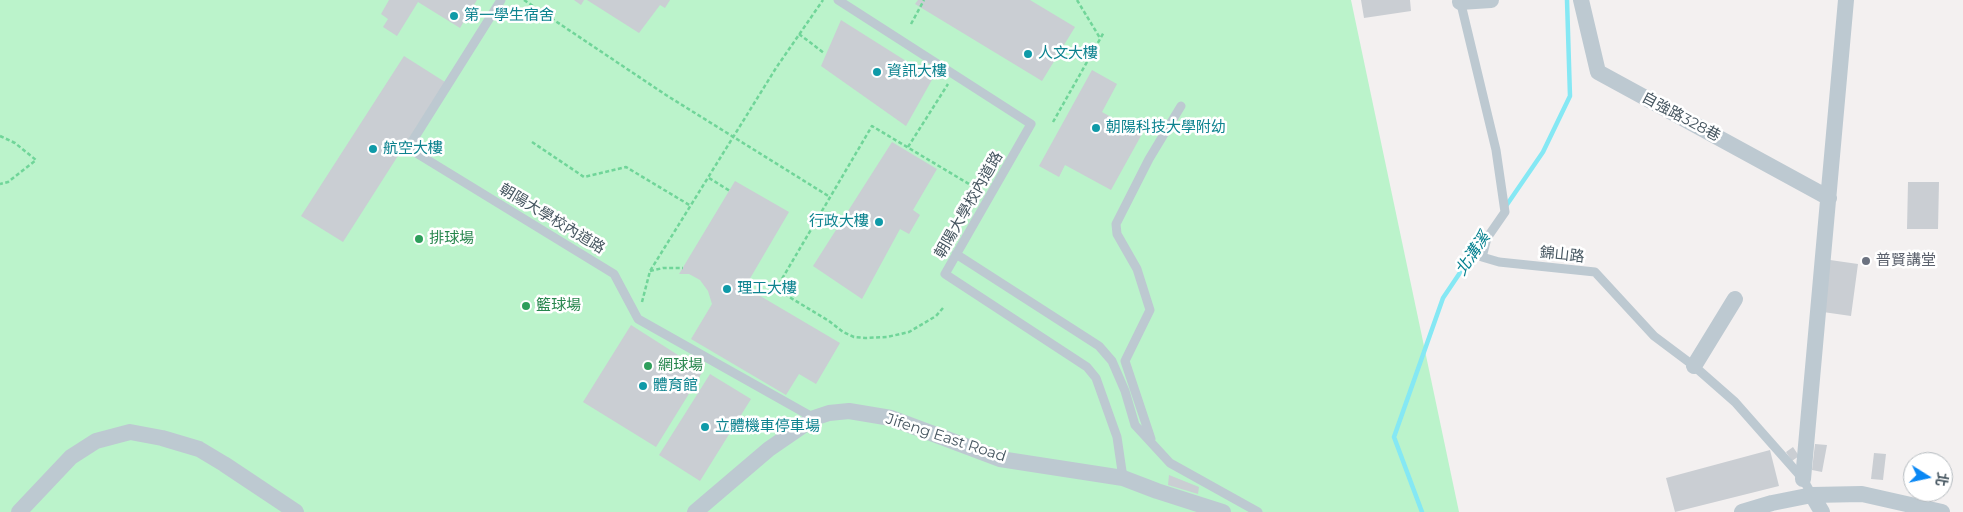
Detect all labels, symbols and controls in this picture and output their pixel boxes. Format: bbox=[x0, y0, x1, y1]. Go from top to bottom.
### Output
place label: 第一學生宿舍 bbox=[464, 7, 554, 25]
marker: 第一學生宿舍 bbox=[448, 10, 460, 22]
place label: 人文大樓 bbox=[1038, 45, 1098, 63]
marker: 人文大樓 bbox=[1022, 48, 1034, 60]
place label: 資訊大樓 bbox=[887, 63, 947, 81]
marker: 資訊大樓 bbox=[871, 66, 883, 78]
street label: 自強路328巷 bbox=[1639, 89, 1723, 145]
place label: 朝陽科技大學附幼 bbox=[1106, 119, 1226, 137]
marker: 朝陽科技大學附幼 bbox=[1090, 122, 1102, 134]
place label: 航空大樓 bbox=[383, 140, 443, 158]
marker: 航空大樓 bbox=[367, 143, 379, 155]
street label: 朝陽大學校內道路 bbox=[931, 149, 1007, 261]
street label: 朝陽大學校內道路 bbox=[496, 180, 608, 258]
place label: 行政大樓 bbox=[809, 213, 869, 231]
marker: 行政大樓 bbox=[873, 216, 885, 228]
water label: 北溝溪 bbox=[1452, 229, 1494, 279]
place label: 排球場 bbox=[429, 230, 474, 248]
marker: 排球場 bbox=[413, 233, 425, 245]
street label: 錦山路 bbox=[1539, 244, 1585, 266]
place label: 普賢講堂 bbox=[1876, 252, 1936, 270]
marker: 普賢講堂 bbox=[1860, 255, 1872, 267]
place label: 理工大樓 bbox=[737, 280, 797, 298]
marker: 理工大樓 bbox=[721, 283, 733, 295]
place label: 籃球場 bbox=[536, 297, 581, 315]
marker: 籃球場 bbox=[520, 300, 532, 312]
place label: 網球場 bbox=[658, 357, 703, 375]
marker: 網球場 bbox=[642, 360, 654, 372]
place label: 體育館 bbox=[653, 377, 698, 395]
marker: 體育館 bbox=[637, 380, 649, 392]
street label: Jifeng East Road bbox=[884, 410, 1008, 466]
place label: 立體機車停車場 bbox=[715, 418, 820, 436]
marker: 立體機車停車場 bbox=[699, 421, 711, 433]
north arrow bbox=[1903, 452, 1953, 502]
text: 北 bbox=[1932, 471, 1952, 488]

